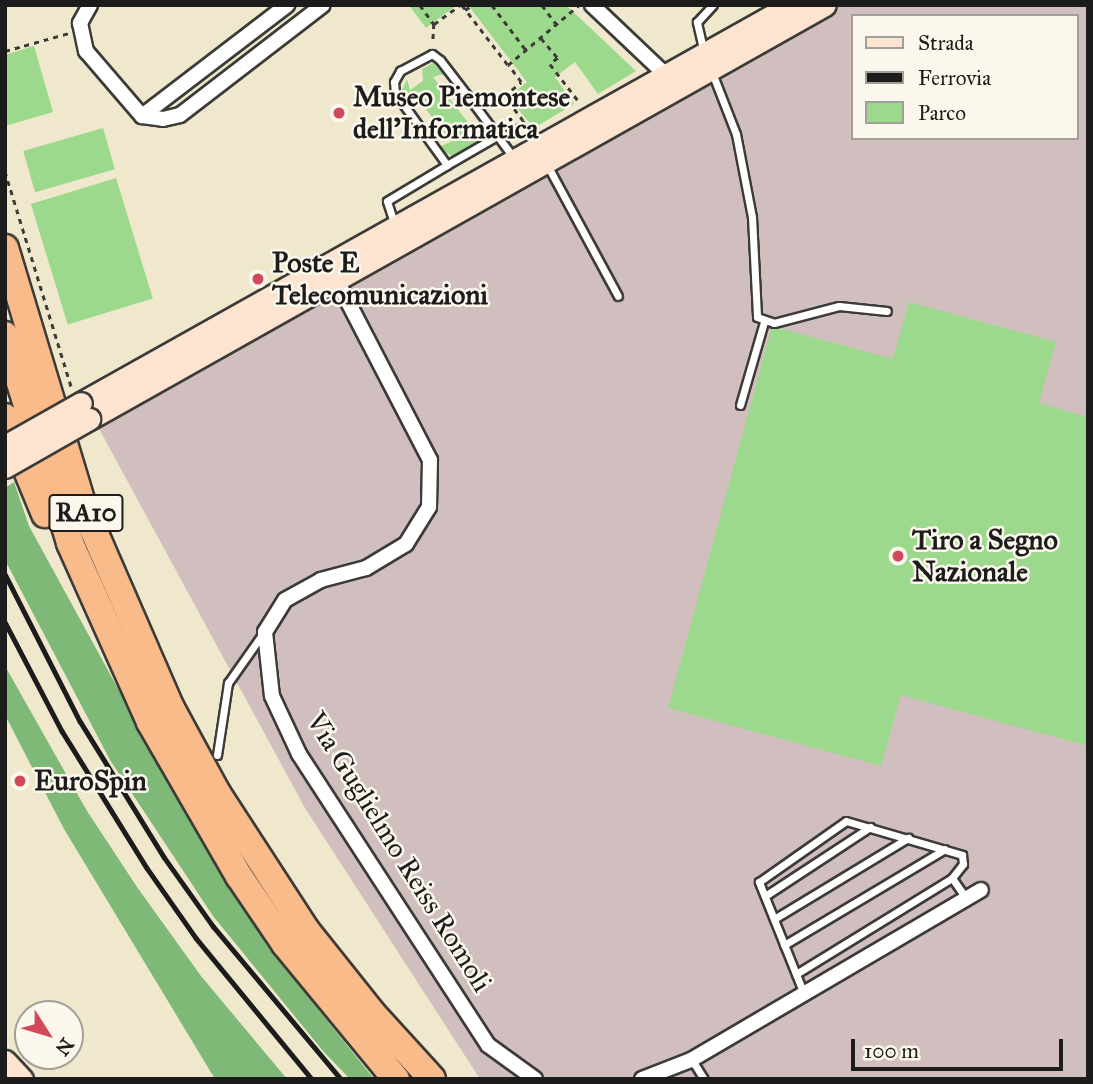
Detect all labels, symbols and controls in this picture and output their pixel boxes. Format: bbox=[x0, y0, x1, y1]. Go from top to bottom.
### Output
legend bbox=[852, 14, 1079, 140]
text: Strada bbox=[918, 30, 974, 56]
text: Ferrovia bbox=[918, 65, 991, 91]
place label: Museo Piemontese dell’Informatica bbox=[353, 80, 570, 146]
text: Parco bbox=[918, 100, 966, 126]
marker: Museo Piemontese dell’Informatica bbox=[331, 105, 347, 121]
place label: Poste E Telecomunicazioni bbox=[272, 246, 488, 312]
marker: Poste E Telecomunicazioni bbox=[250, 271, 266, 287]
road number: RA10 bbox=[48, 491, 124, 536]
place label: Tiro a Segno Nazionale bbox=[912, 523, 1058, 589]
marker: Tiro a Segno Nazionale bbox=[890, 548, 906, 564]
street label: Via Guglielmo Reiss Romoli bbox=[299, 706, 499, 998]
place label: EuroSpin bbox=[34, 764, 147, 798]
marker: EuroSpin bbox=[12, 773, 28, 789]
north arrow bbox=[14, 1000, 84, 1070]
scale bar bbox=[855, 1024, 1067, 1068]
text: N bbox=[51, 1033, 79, 1060]
text: 100 m bbox=[864, 1038, 919, 1064]

